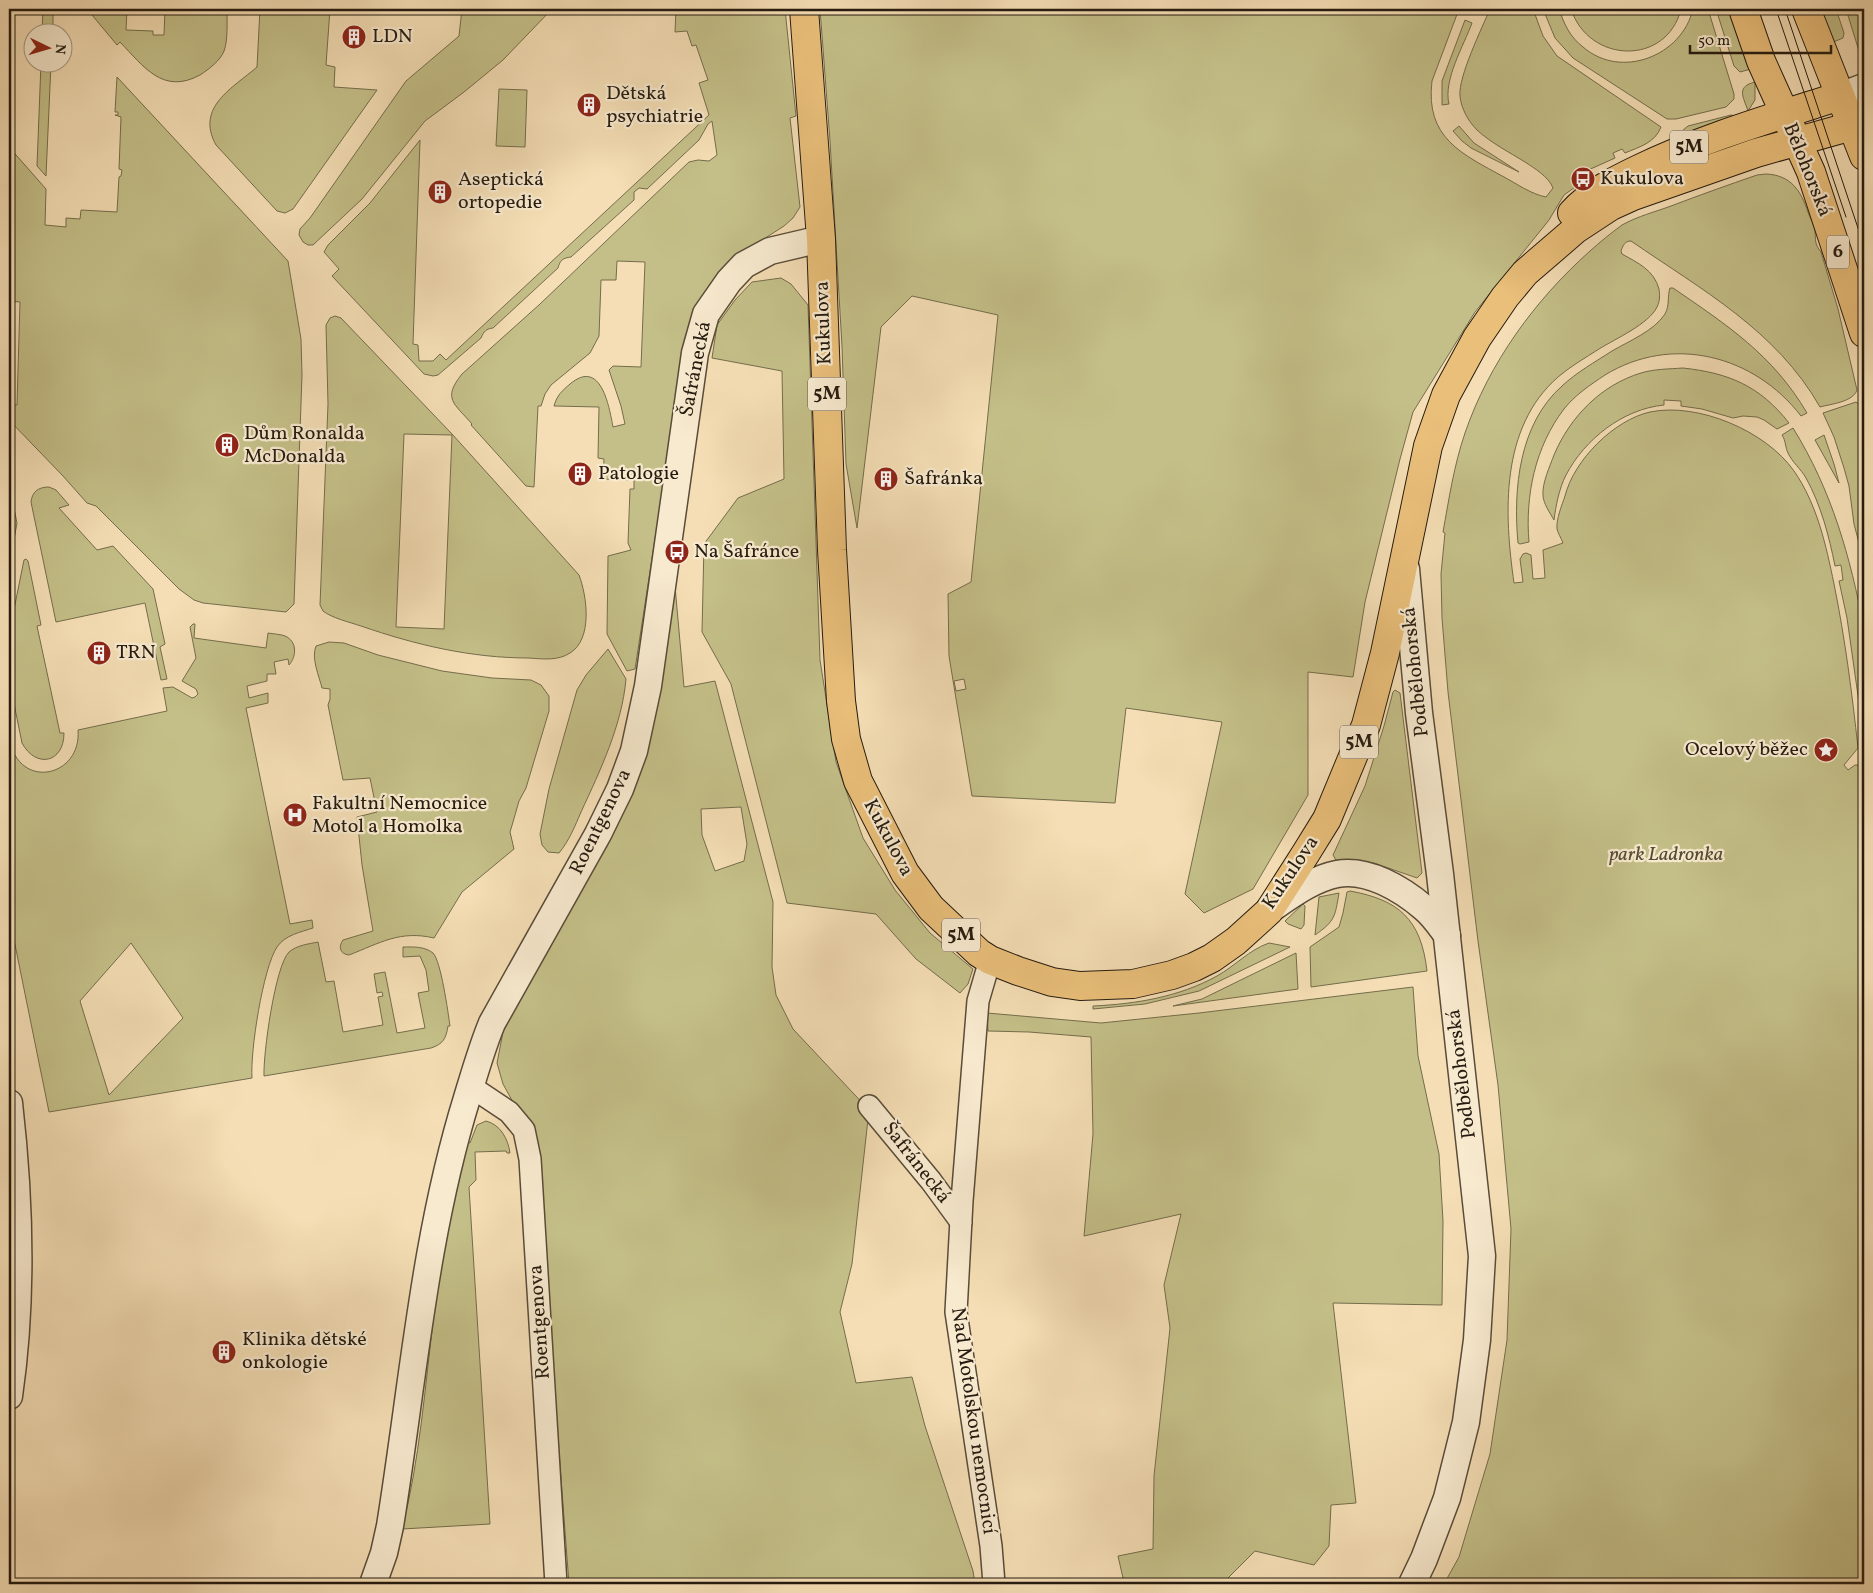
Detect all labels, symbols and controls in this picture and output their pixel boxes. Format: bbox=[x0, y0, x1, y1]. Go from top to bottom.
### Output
north arrow bbox=[22, 22, 72, 72]
scale bar bbox=[1690, 22, 1832, 54]
place label: LDN bbox=[372, 23, 413, 51]
building icon: LDN bbox=[341, 24, 367, 50]
text: 50 m bbox=[1698, 31, 1730, 52]
text: N bbox=[50, 43, 69, 55]
place label: Dětská psychiatrie bbox=[606, 80, 703, 131]
building icon: Dětská psychiatrie bbox=[576, 92, 602, 118]
street label: Bělohorská bbox=[1776, 119, 1838, 221]
road number: 5M bbox=[1670, 130, 1708, 163]
place label: Kukulova bbox=[1600, 165, 1684, 193]
place label: Aseptická ortopedie bbox=[458, 166, 544, 217]
bus stop icon: Kukulova bbox=[1570, 166, 1596, 192]
building icon: Aseptická ortopedie bbox=[427, 179, 453, 205]
road number: 6 bbox=[1827, 236, 1849, 268]
street label: Kukulova bbox=[809, 281, 839, 365]
street label: Šafránecká bbox=[673, 319, 719, 419]
road number: 5M bbox=[808, 378, 846, 410]
place label: Dům Ronalda McDonalda bbox=[244, 420, 365, 471]
building icon: Dům Ronalda McDonalda bbox=[214, 432, 240, 458]
place label: Patologie bbox=[598, 460, 679, 488]
building icon: Patologie bbox=[567, 461, 593, 487]
place label: Šafránka bbox=[904, 465, 983, 493]
building icon: Šafránka bbox=[873, 466, 899, 492]
place label: Na Šafránce bbox=[694, 538, 799, 566]
bus stop icon: Na Šafránce bbox=[664, 539, 690, 565]
street label: Podbělohorská bbox=[1395, 606, 1437, 738]
place label: TRN bbox=[116, 639, 156, 667]
building icon: TRN bbox=[86, 640, 112, 666]
road number: 5M bbox=[1340, 726, 1378, 759]
place label: Ocelový běžec bbox=[1685, 736, 1808, 764]
place icon: Ocelový běžec bbox=[1813, 737, 1839, 763]
street label: Roentgenova bbox=[563, 764, 639, 880]
place label: Fakultní Nemocnice Motol a Homolka bbox=[312, 790, 487, 841]
street label: Kukulova bbox=[856, 794, 920, 882]
hospital icon: Fakultní Nemocnice Motol a Homolka bbox=[282, 802, 308, 828]
street label: Kukulova bbox=[1256, 830, 1326, 916]
park label: park Ladronka bbox=[1609, 841, 1723, 869]
road number: 5M bbox=[942, 918, 980, 952]
street label: Podbělohorská bbox=[1440, 1008, 1484, 1140]
street label: Šafránecká bbox=[875, 1116, 957, 1210]
street label: Roentgenova bbox=[522, 1264, 558, 1380]
street label: Nad Motolskou nemocnicí bbox=[943, 1306, 1003, 1536]
place label: Klinika dětské onkologie bbox=[242, 1326, 367, 1377]
building icon: Klinika dětské onkologie bbox=[211, 1339, 237, 1365]

